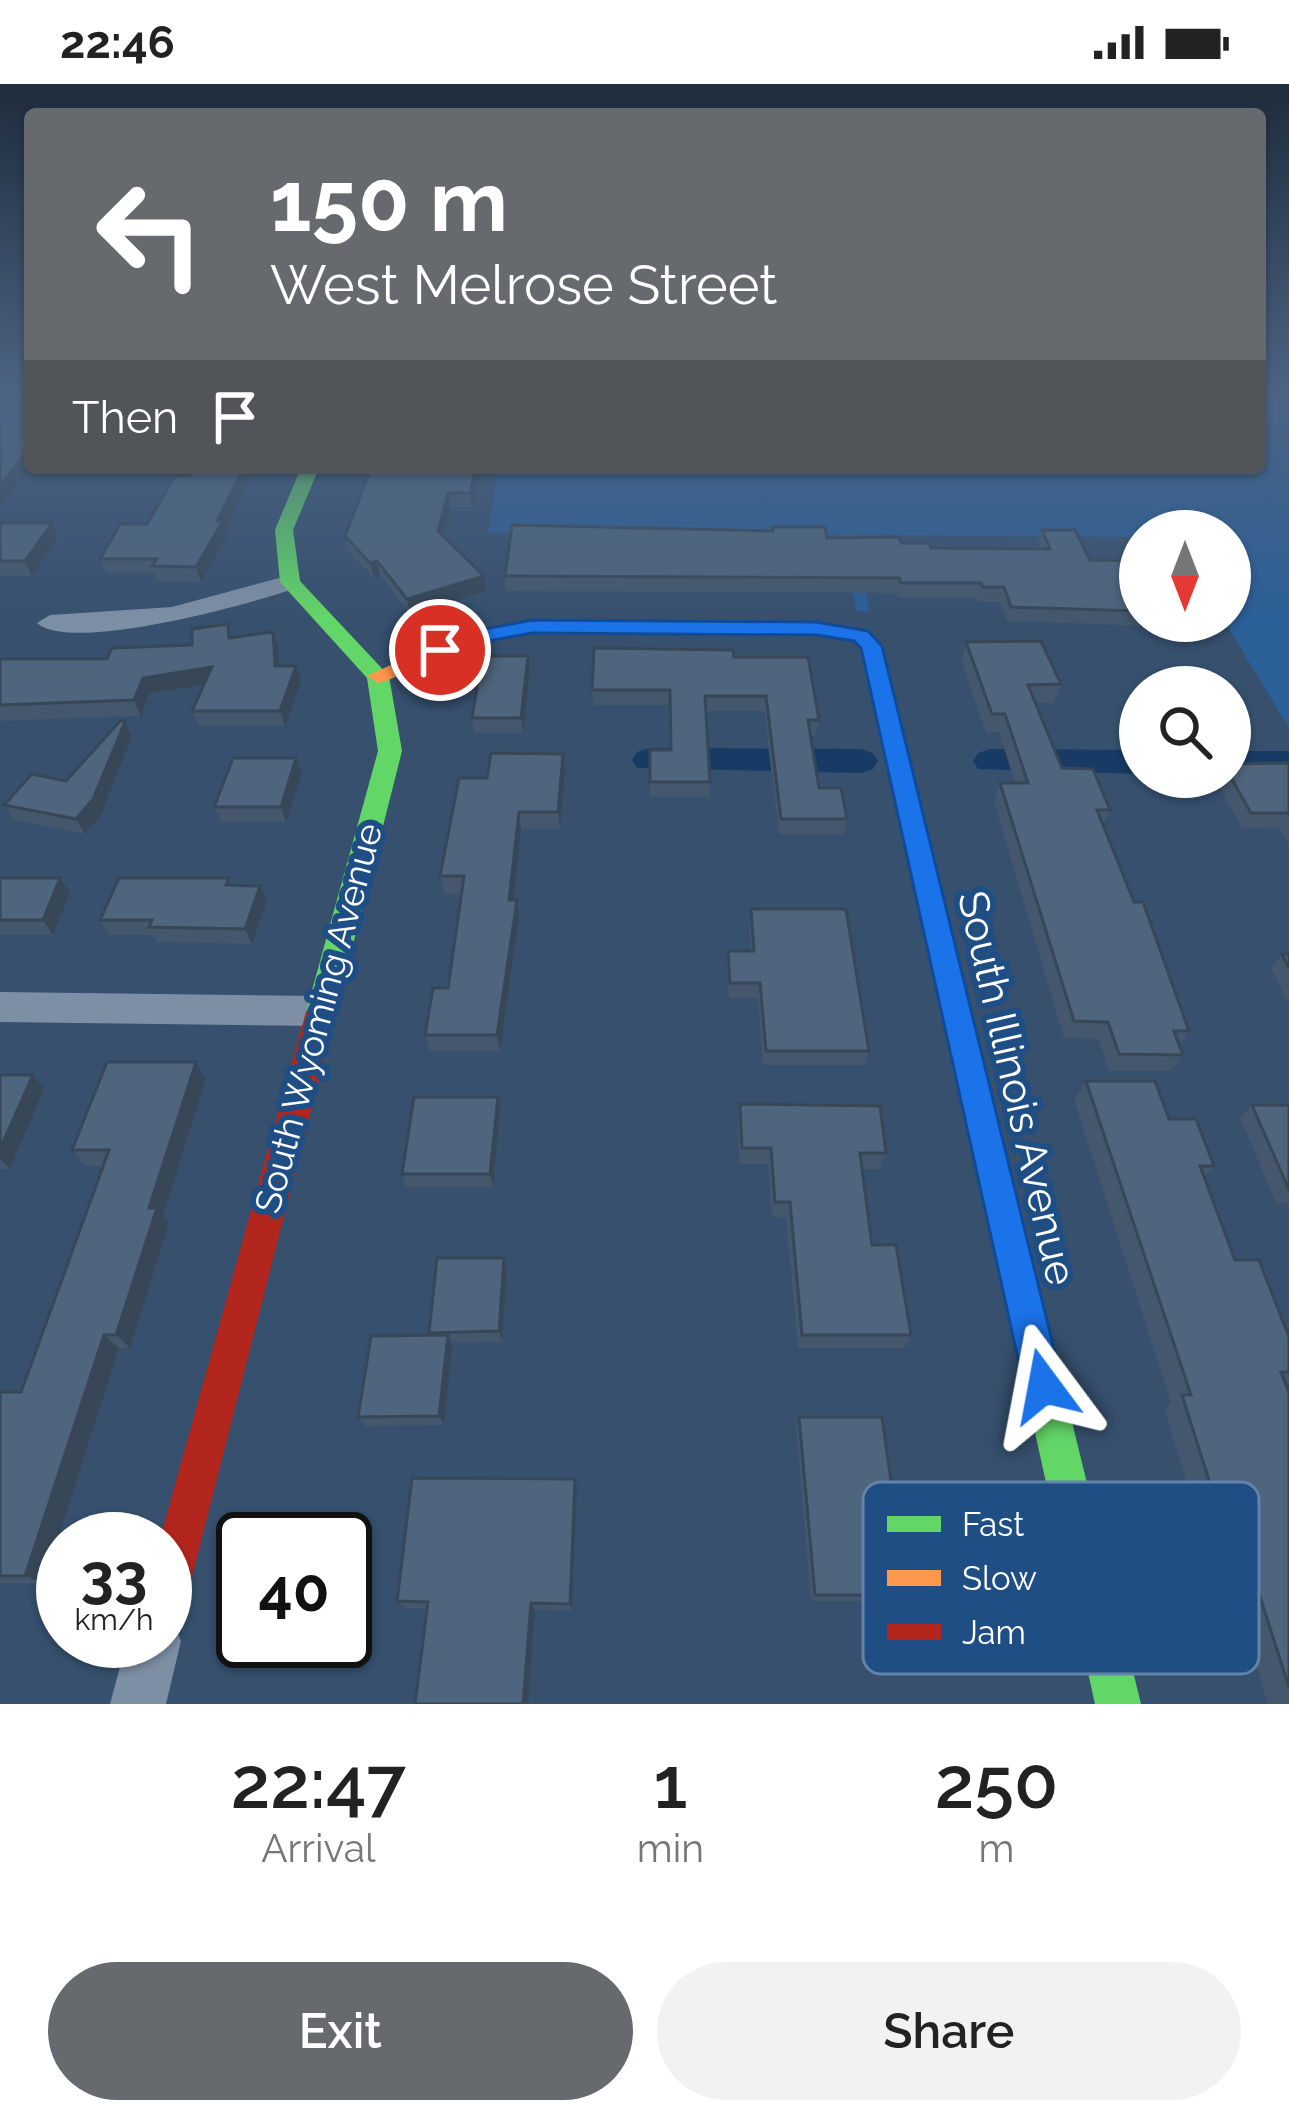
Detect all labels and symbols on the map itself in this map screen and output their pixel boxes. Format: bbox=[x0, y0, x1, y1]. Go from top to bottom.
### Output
north arrow bbox=[1119, 510, 1251, 642]
pin bbox=[389, 599, 491, 701]
street label: South Wyoming Avenue bbox=[246, 819, 390, 1217]
street label: South Illinois Avenue bbox=[948, 886, 1086, 1290]
position arrow bbox=[981, 1323, 1107, 1449]
legend bbox=[863, 1482, 1259, 1674]
text: Fast bbox=[962, 1505, 1024, 1544]
speed limit sign: 40 bbox=[216, 1512, 372, 1668]
text: Slow bbox=[962, 1559, 1037, 1598]
text: Jam bbox=[962, 1613, 1026, 1652]

